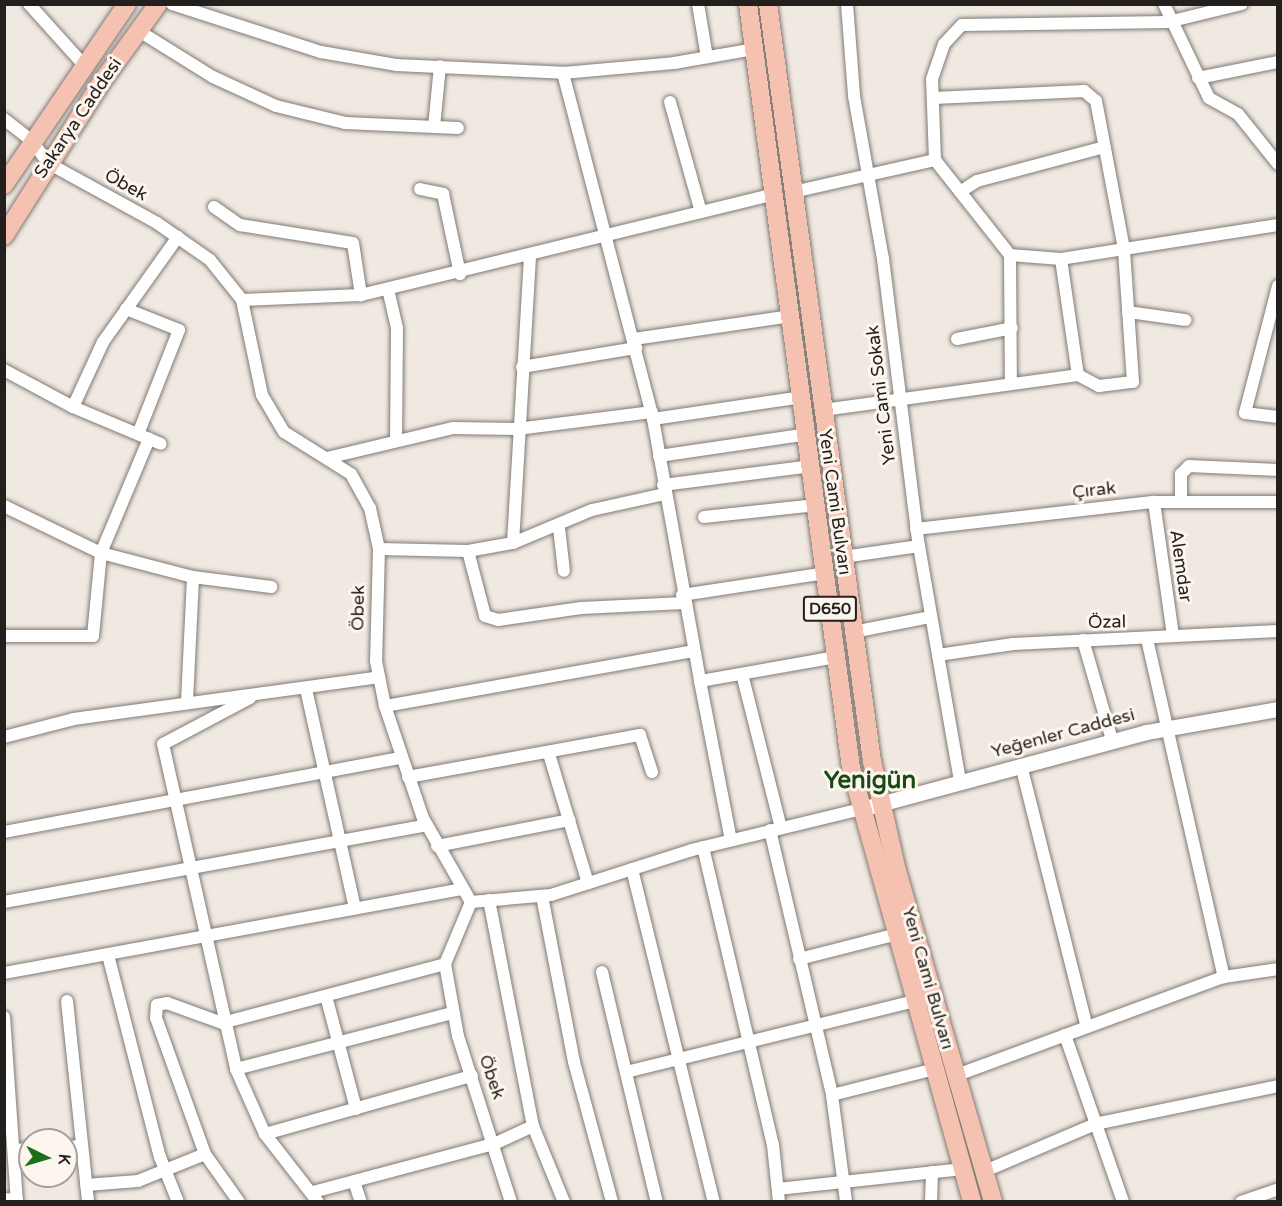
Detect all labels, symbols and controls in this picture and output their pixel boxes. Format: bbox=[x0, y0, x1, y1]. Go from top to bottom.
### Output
street label: Sakarya Caddesi bbox=[30, 54, 126, 182]
street label: Öbek bbox=[101, 164, 151, 206]
street label: Yeni Cami Sokak bbox=[862, 324, 900, 466]
street label: Yeni Cami Bulvarı bbox=[814, 427, 856, 577]
street label: Çırak bbox=[1071, 477, 1117, 503]
street label: Alemdar bbox=[1165, 528, 1197, 604]
street label: Öbek bbox=[347, 585, 369, 631]
road number: D650 bbox=[802, 596, 858, 622]
street label: Özal bbox=[1088, 611, 1126, 633]
street label: Yeğenler Caddesi bbox=[989, 703, 1137, 763]
district label: Yenigün bbox=[824, 767, 916, 795]
street label: Yeni Cami Bulvarı bbox=[897, 904, 959, 1052]
street label: Öbek bbox=[474, 1052, 510, 1102]
north arrow bbox=[18, 1128, 78, 1188]
text: K bbox=[54, 1153, 74, 1166]

